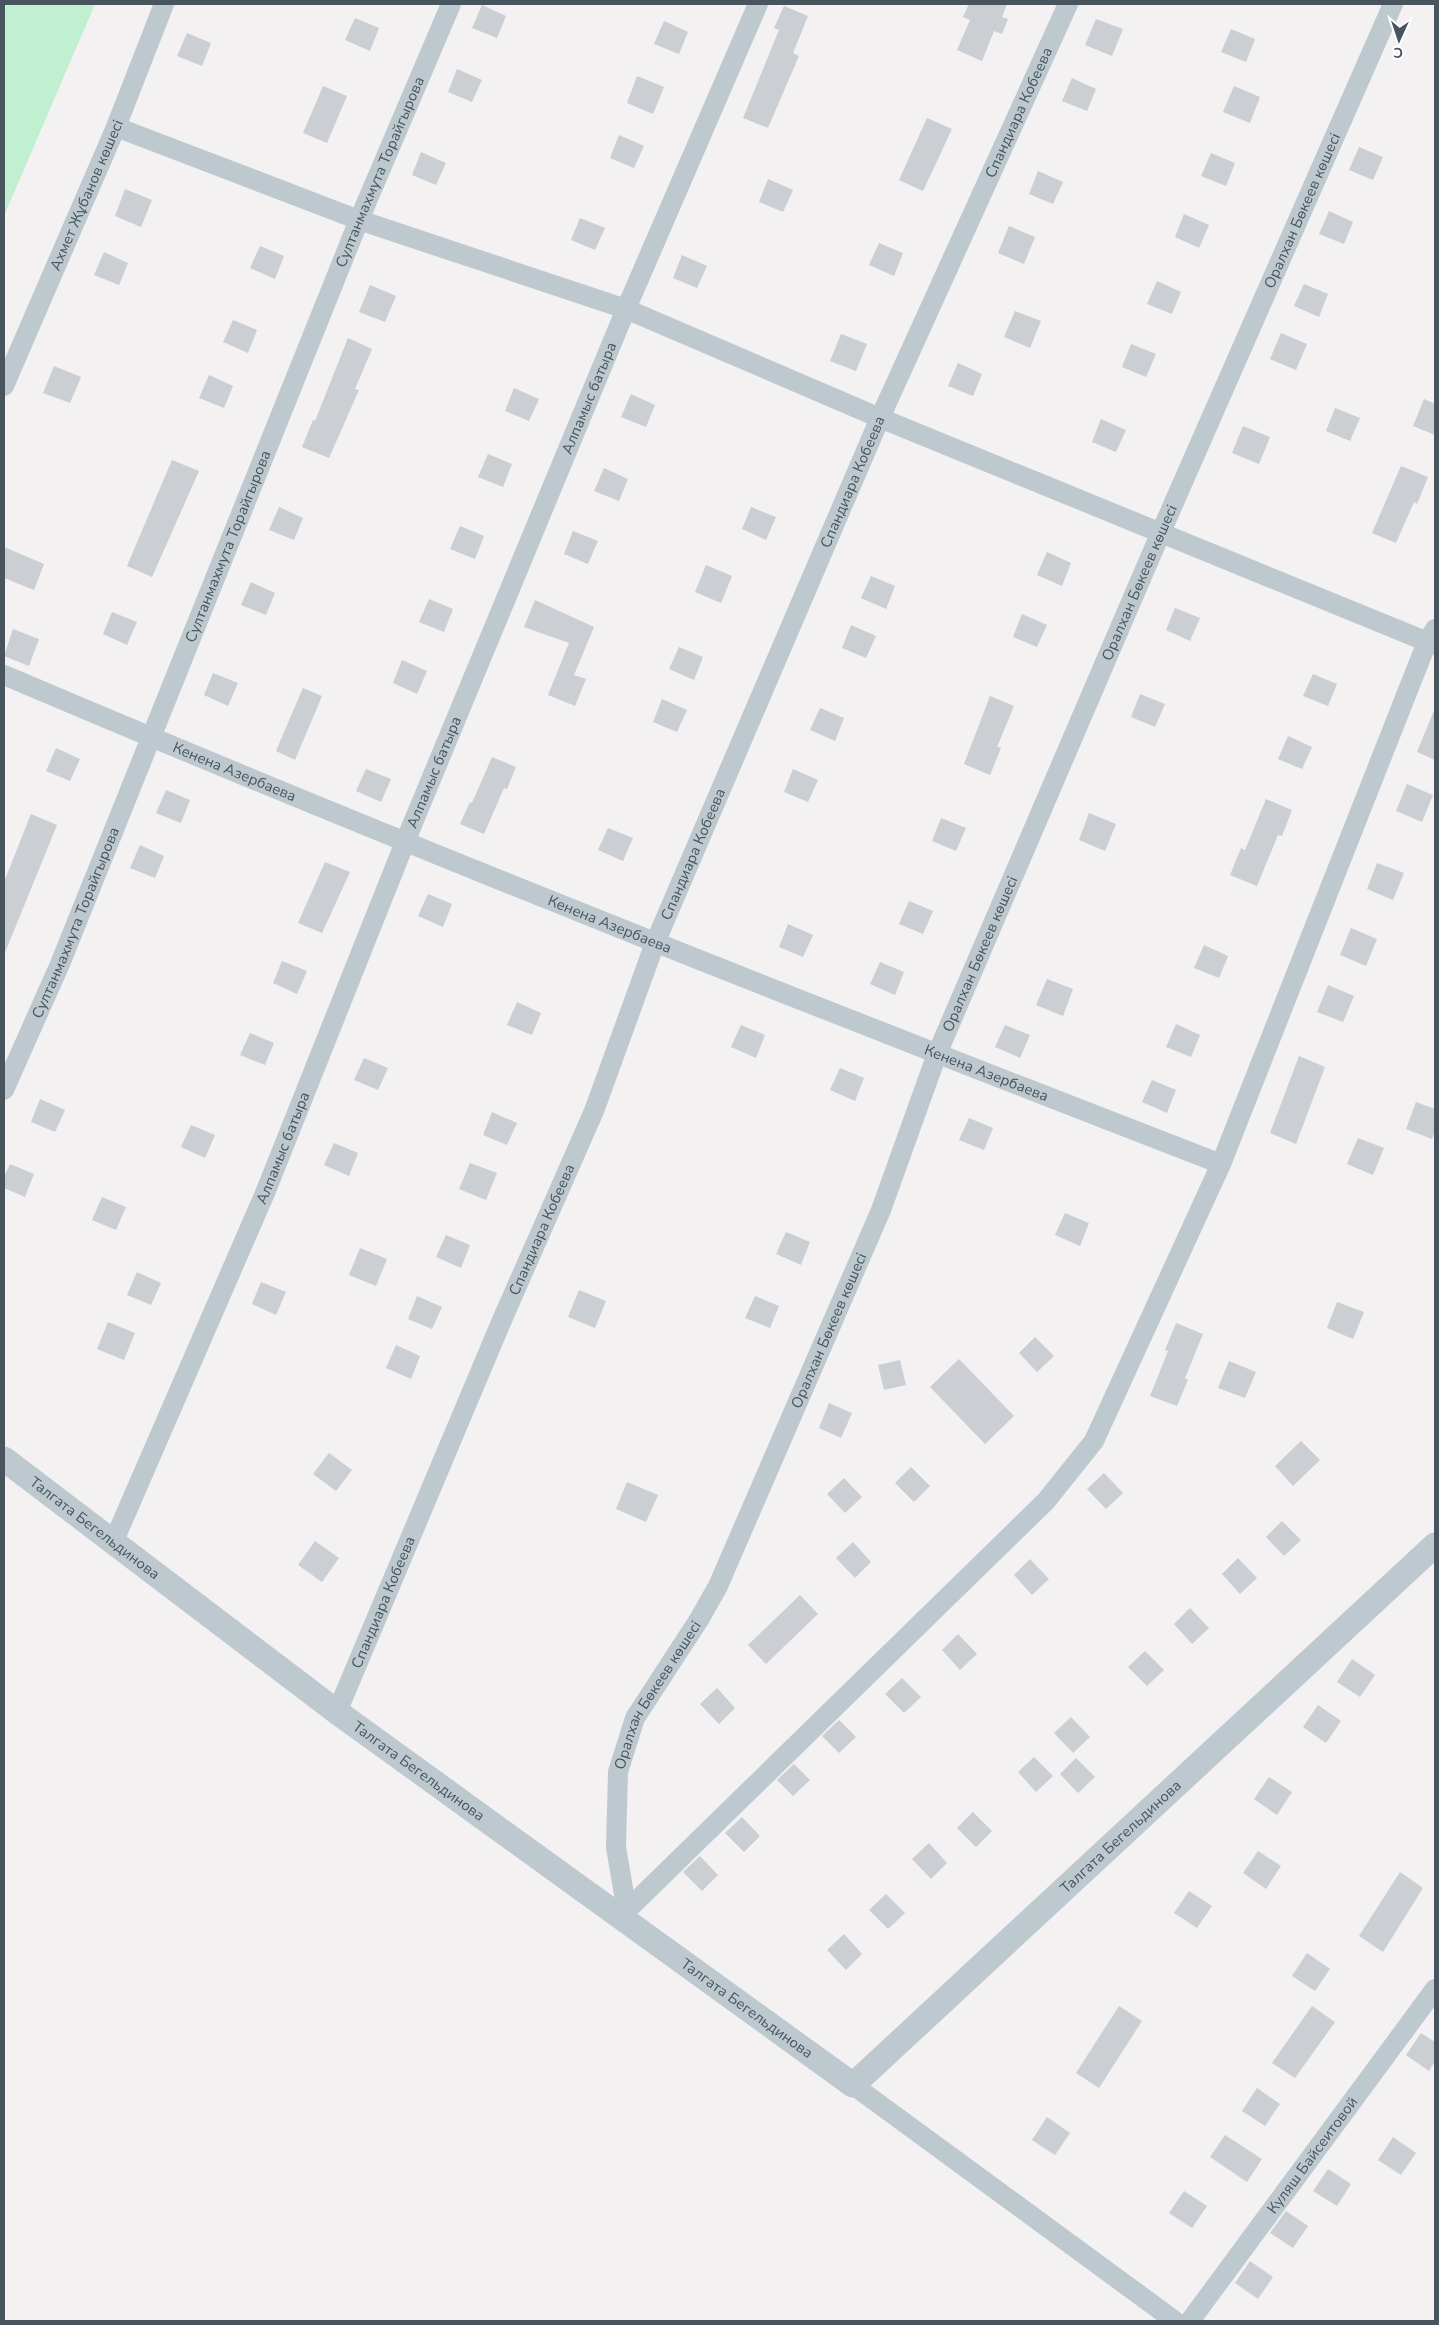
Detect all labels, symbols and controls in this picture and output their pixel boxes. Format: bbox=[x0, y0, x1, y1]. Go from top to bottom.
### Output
north arrow bbox=[1374, 15, 1424, 65]
text: С bbox=[1393, 43, 1404, 62]
street label: Спандиара Кобеева bbox=[980, 44, 1057, 181]
street label: Султанмахмута Торайгырова bbox=[331, 74, 429, 270]
street label: Ахмет Жұбанов көшесі bbox=[45, 117, 128, 274]
street label: Оралхан Бөкеев көшесі bbox=[1259, 130, 1345, 292]
street label: Алпамыс батыра bbox=[557, 339, 621, 457]
street label: Спандиара Кобеева bbox=[816, 413, 890, 551]
street label: Султанмахмута Торайгырова bbox=[180, 447, 275, 645]
street label: Оралхан Бөкеев көшесі bbox=[1097, 502, 1182, 664]
street label: Алпамыс батыра bbox=[402, 713, 466, 831]
street label: Кенена Азербаева bbox=[170, 737, 299, 806]
street label: Спандиара Кобеева bbox=[656, 785, 730, 923]
street label: Султанмахмута Торайгырова bbox=[27, 824, 124, 1022]
street label: Оралхан Бөкеев көшесі bbox=[938, 873, 1022, 1035]
street label: Кенена Азербаева bbox=[545, 890, 675, 958]
street label: Кенена Азербаева bbox=[921, 1040, 1052, 1106]
street label: Алпамыс батыра bbox=[251, 1089, 314, 1207]
street label: Спандиара Кобеева bbox=[504, 1161, 579, 1298]
street label: Оралхан Бөкеев көшесі bbox=[786, 1250, 871, 1411]
street label: Талгата Бегельдинова bbox=[26, 1472, 164, 1584]
street label: Спандиара Кобеева bbox=[346, 1533, 420, 1671]
street label: Оралхан Бөкеев көшесі bbox=[609, 1617, 706, 1772]
street label: Талгата Бегельдинова bbox=[349, 1717, 489, 1826]
street label: Талгата Бегельдинова bbox=[1056, 1775, 1186, 1898]
street label: Талгата Бегельдинова bbox=[677, 1954, 817, 2063]
street label: Куляш Байсеитовой bbox=[1263, 2093, 1362, 2218]

